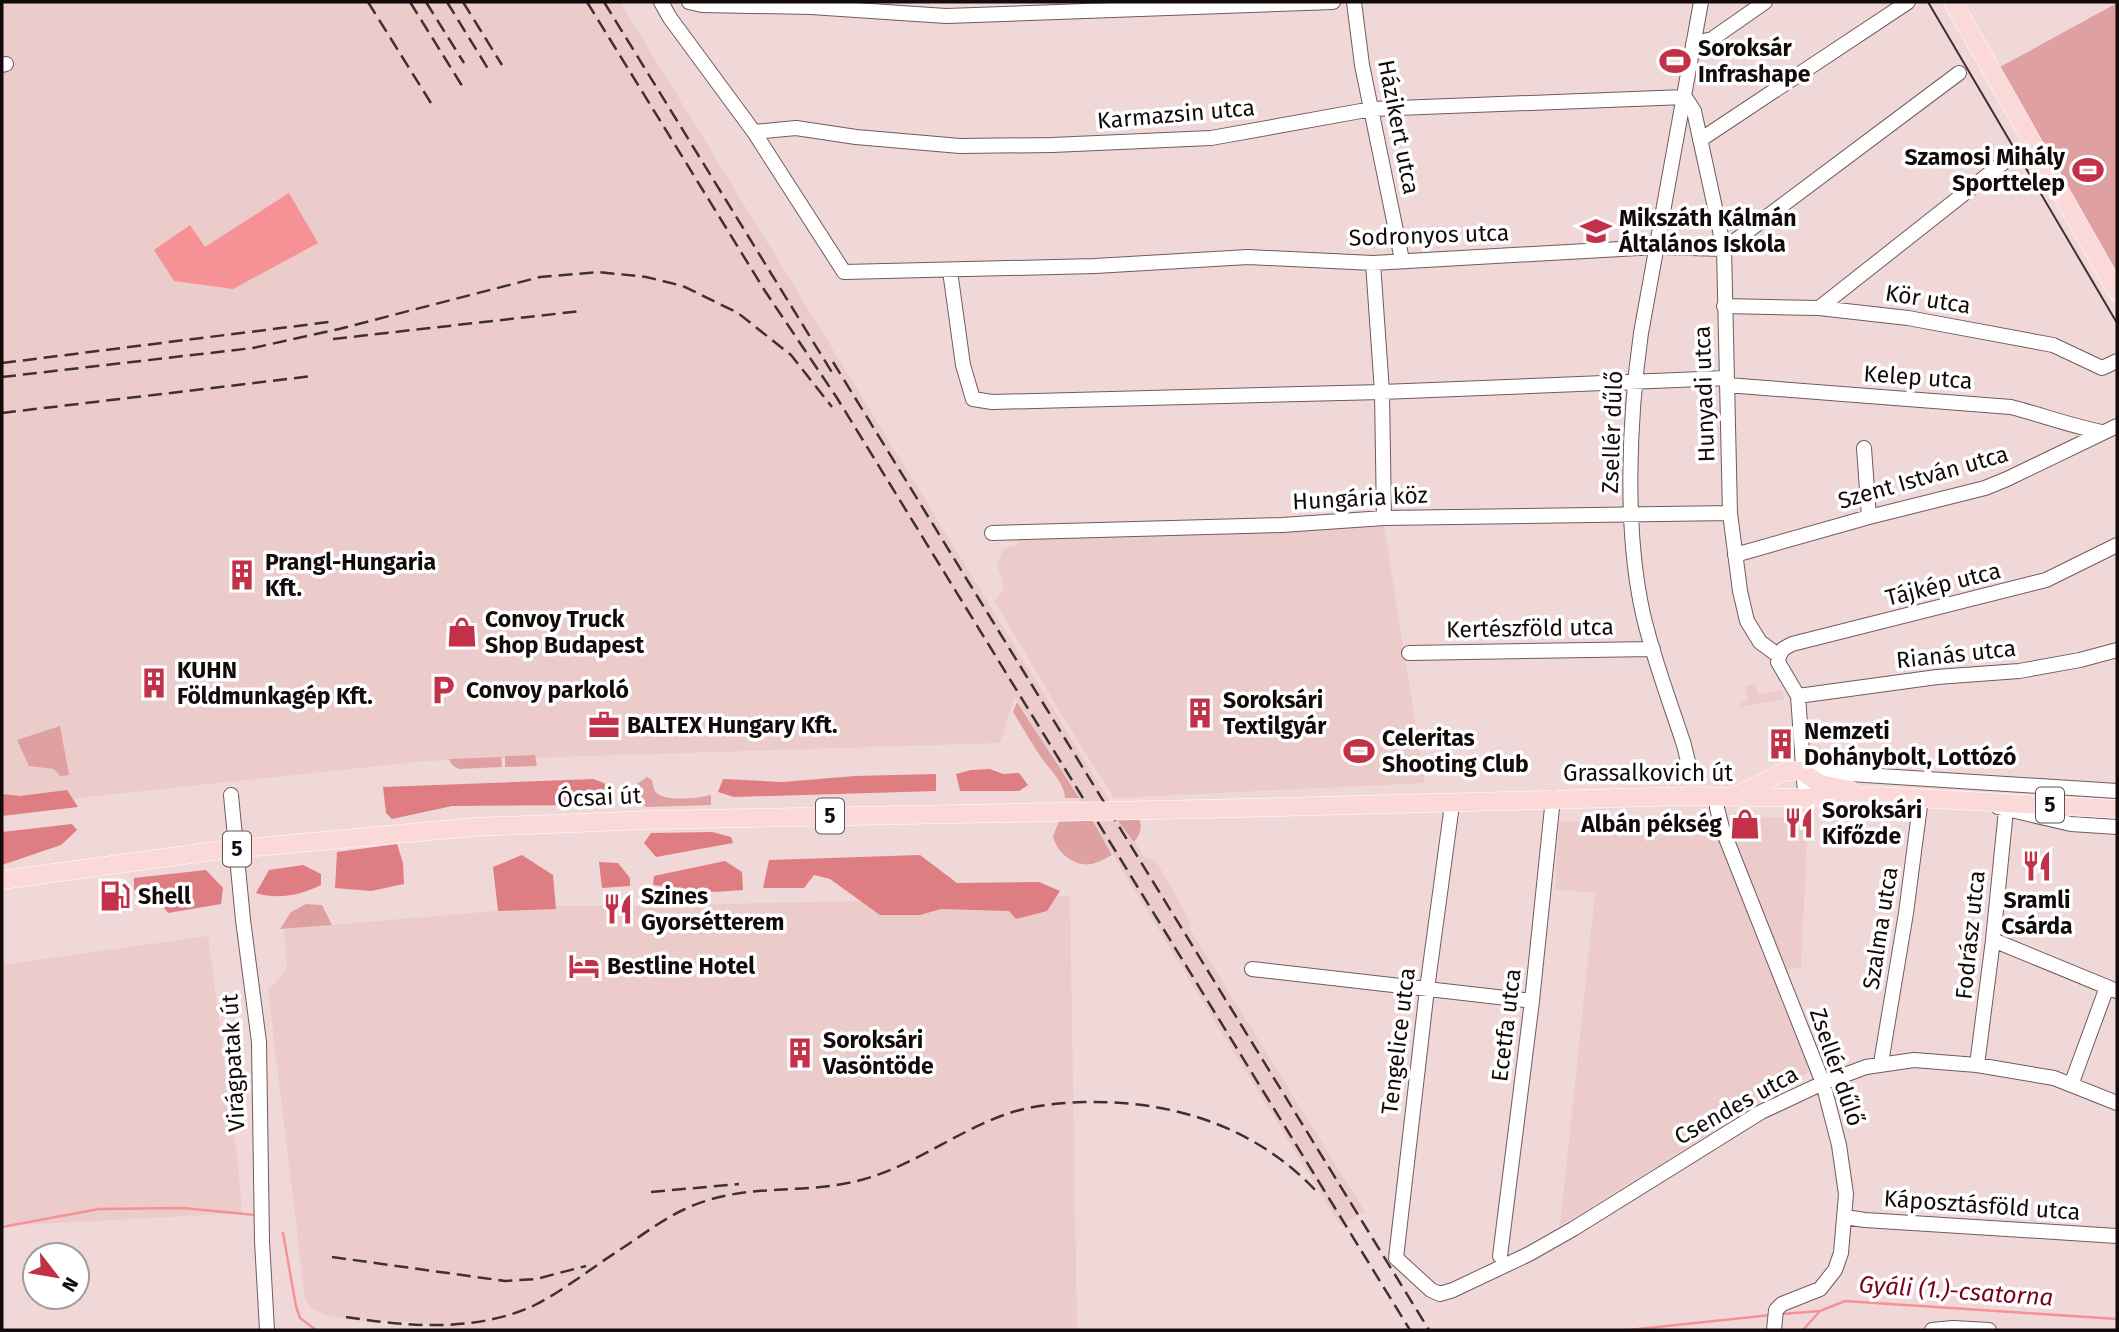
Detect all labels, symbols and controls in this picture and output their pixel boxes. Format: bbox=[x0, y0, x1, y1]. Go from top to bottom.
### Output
place label: Soroksár Infrashape bbox=[1698, 34, 1811, 88]
sports icon: Soroksár Infrashape bbox=[1658, 44, 1692, 78]
street label: Házikert utca bbox=[1372, 57, 1426, 197]
street label: Karmazsin utca bbox=[1096, 93, 1256, 135]
place label: Szamosi Mihály Sporttelep bbox=[1905, 143, 2066, 197]
sports icon: Szamosi Mihály Sporttelep bbox=[2071, 153, 2105, 187]
place label: Mikszáth Kálmán Általános Iskola bbox=[1618, 204, 1797, 258]
school or university icon: Mikszáth Kálmán Általános Iskola bbox=[1579, 214, 1613, 248]
street label: Sodronyos utca bbox=[1348, 218, 1510, 252]
street label: Kör utca bbox=[1883, 278, 1973, 320]
street label: Hunyadi utca bbox=[1688, 325, 1720, 463]
street label: Kelep utca bbox=[1863, 359, 1973, 395]
street label: Zsellér dűlő bbox=[1596, 370, 1628, 494]
street label: Szent István utca bbox=[1835, 439, 2011, 515]
street label: Hungária köz bbox=[1292, 480, 1428, 516]
place label: Prangl-Hungaria Kft. bbox=[265, 548, 436, 602]
street label: Tájkép utca bbox=[1882, 556, 2004, 612]
building icon: Prangl-Hungaria Kft. bbox=[225, 558, 259, 592]
place label: Convoy Truck Shop Budapest bbox=[485, 605, 645, 659]
street label: Kertészföld utca bbox=[1446, 613, 1614, 643]
shop icon: Convoy Truck Shop Budapest bbox=[445, 615, 479, 649]
street label: Rianás utca bbox=[1895, 634, 2017, 674]
place label: KUHN Földmunkagép Kft. bbox=[177, 656, 373, 710]
building icon: KUHN Földmunkagép Kft. bbox=[137, 666, 171, 700]
parking icon: Convoy parkoló bbox=[426, 673, 460, 707]
place label: Convoy parkoló bbox=[466, 676, 629, 704]
place label: Soroksári Textilgyár bbox=[1223, 686, 1327, 740]
building icon: Soroksári Textilgyár bbox=[1183, 696, 1217, 730]
office icon: BALTEX Hungary Kft. bbox=[587, 708, 621, 742]
place label: BALTEX Hungary Kft. bbox=[627, 711, 838, 739]
place label: Nemzeti Dohánybolt, Lottózó bbox=[1804, 717, 2016, 771]
place label: Celeritas Shooting Club bbox=[1382, 724, 1529, 778]
building icon: Nemzeti Dohánybolt, Lottózó bbox=[1764, 727, 1798, 761]
sports icon: Celeritas Shooting Club bbox=[1342, 734, 1376, 768]
street label: Grassalkovich út bbox=[1563, 759, 1734, 787]
street label: Ócsai út bbox=[556, 780, 642, 813]
road number: 5 bbox=[2036, 788, 2064, 822]
place label: Soroksári Kifőzde bbox=[1822, 796, 1922, 850]
road number: 5 bbox=[816, 798, 844, 834]
restaurant icon: Soroksári Kifőzde bbox=[1782, 806, 1816, 840]
shop icon: Albán pékség bbox=[1728, 807, 1762, 841]
place label: Albán pékség bbox=[1580, 810, 1722, 838]
road number: 5 bbox=[223, 832, 251, 866]
restaurant icon: Sramli Csárda bbox=[2020, 849, 2054, 883]
street label: Szalma utca bbox=[1856, 865, 1904, 991]
street label: Fodrász utca bbox=[1949, 869, 1991, 1001]
fuel station icon: Shell bbox=[98, 879, 132, 913]
place label: Shell bbox=[138, 882, 191, 910]
place label: Szines Gyorsétterem bbox=[641, 882, 784, 936]
place label: Sramli Csárda bbox=[2001, 886, 2073, 940]
restaurant icon: Szines Gyorsétterem bbox=[601, 892, 635, 926]
hotel icon: Bestline Hotel bbox=[567, 949, 601, 983]
place label: Bestline Hotel bbox=[607, 952, 755, 980]
street label: Tengelice utca bbox=[1375, 966, 1421, 1116]
street label: Ecetfa utca bbox=[1485, 967, 1527, 1083]
street label: Virágpatak út bbox=[215, 993, 251, 1133]
street label: Zsellér dűlő bbox=[1804, 1004, 1870, 1130]
place label: Soroksári Vasöntöde bbox=[822, 1026, 934, 1080]
building icon: Soroksári Vasöntöde bbox=[783, 1036, 817, 1070]
street label: Csendes utca bbox=[1669, 1060, 1803, 1150]
street label: Káposztásföld utca bbox=[1883, 1184, 2081, 1226]
north arrow bbox=[21, 1241, 91, 1311]
water label: Gyáli (1.)-csatorna bbox=[1858, 1270, 2054, 1312]
text: N bbox=[57, 1273, 83, 1296]

